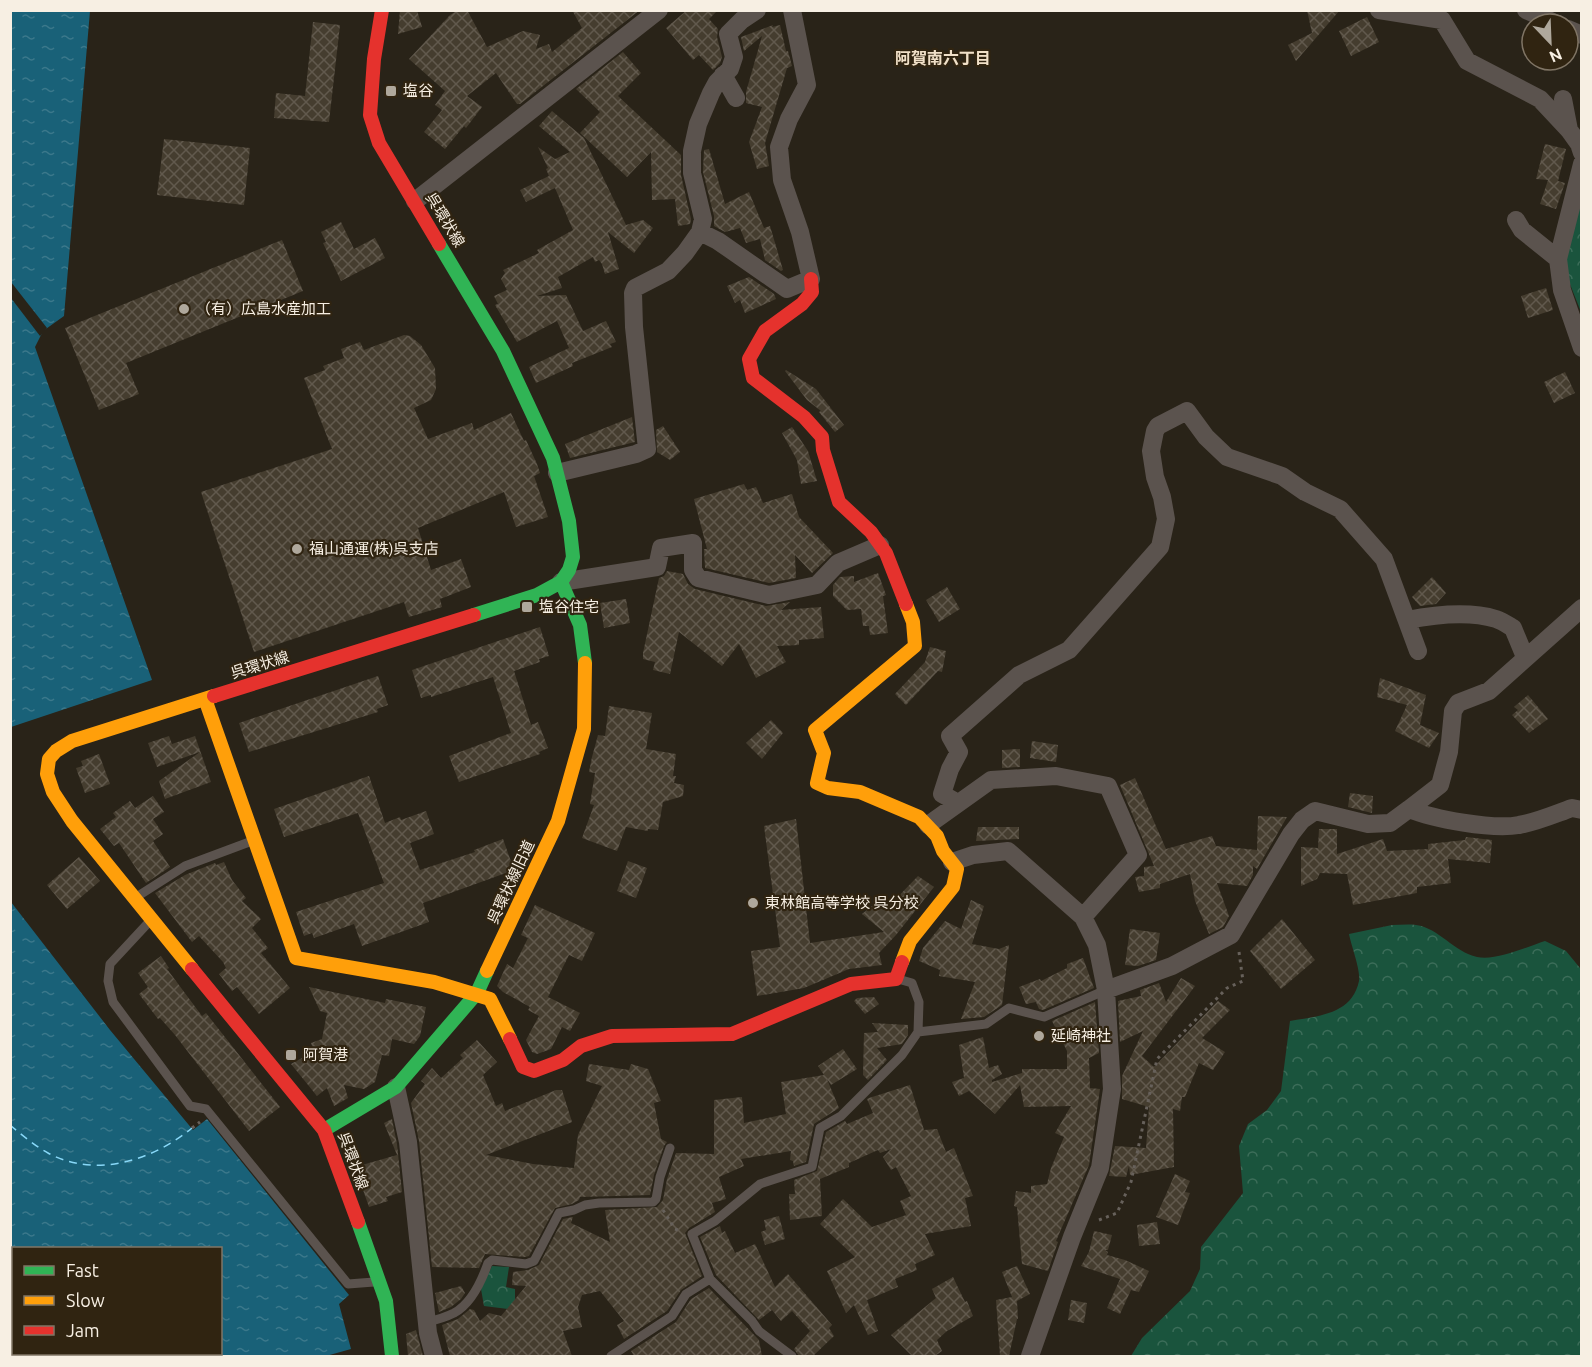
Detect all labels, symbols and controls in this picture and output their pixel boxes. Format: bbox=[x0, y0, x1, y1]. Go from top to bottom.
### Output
north arrow bbox=[1520, 12, 1580, 72]
text: N bbox=[1547, 45, 1565, 66]
district label: 阿賀南六丁目 bbox=[895, 49, 991, 67]
place label: 塩谷 bbox=[403, 82, 433, 99]
marker: 塩谷 bbox=[384, 84, 398, 98]
street label: 呉環状線 bbox=[423, 190, 468, 250]
place label: （有）広島水産加工 bbox=[196, 300, 331, 317]
marker: （有）広島水産加工 bbox=[177, 302, 191, 316]
place label: 福山通運(株)呉支店 bbox=[309, 540, 438, 557]
marker: 福山通運(株)呉支店 bbox=[290, 542, 304, 556]
place label: 塩谷住宅 bbox=[539, 598, 599, 615]
marker: 塩谷住宅 bbox=[520, 600, 534, 614]
street label: 呉環状線 bbox=[229, 648, 291, 681]
street label: 呉環状線旧道 bbox=[484, 837, 537, 926]
place label: 東林館高等学校 呉分校 bbox=[765, 894, 918, 911]
marker: 東林館高等学校 呉分校 bbox=[746, 896, 760, 910]
place label: 延崎神社 bbox=[1051, 1027, 1111, 1044]
marker: 延崎神社 bbox=[1032, 1029, 1046, 1043]
place label: 阿賀港 bbox=[303, 1046, 348, 1063]
marker: 阿賀港 bbox=[284, 1048, 298, 1062]
street label: 呉環状線 bbox=[335, 1130, 372, 1192]
legend bbox=[12, 1247, 222, 1355]
text: Fast bbox=[66, 1260, 99, 1280]
text: Slow bbox=[66, 1290, 105, 1310]
text: Jam bbox=[66, 1320, 100, 1340]

